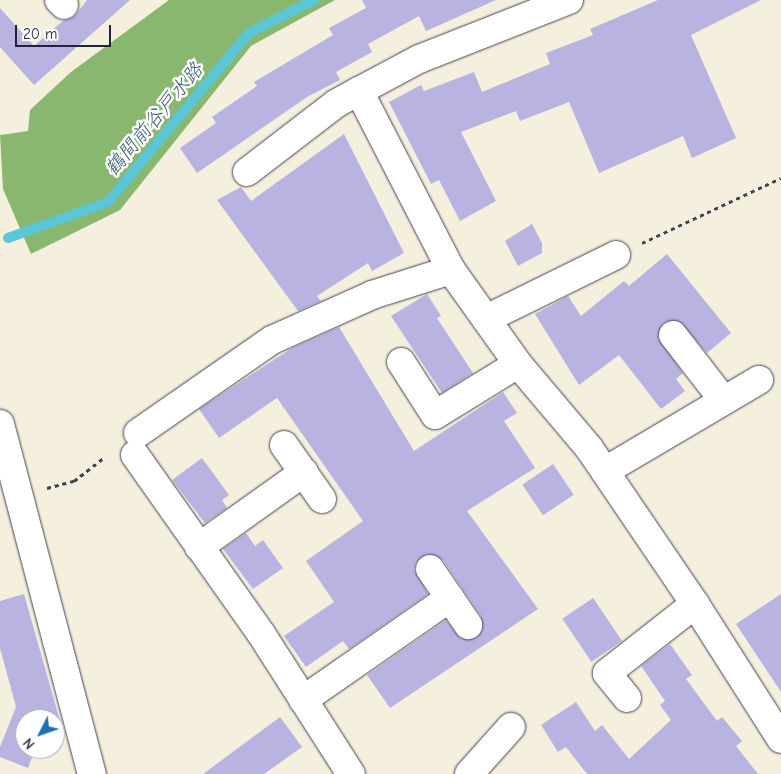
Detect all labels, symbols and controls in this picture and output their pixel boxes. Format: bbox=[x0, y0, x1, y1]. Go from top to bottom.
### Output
scale bar bbox=[18, 15, 114, 47]
text: 20 m bbox=[23, 25, 57, 43]
water label: 鶴間前谷戸水路 bbox=[100, 58, 208, 180]
north arrow bbox=[15, 709, 65, 759]
text: N bbox=[20, 734, 38, 753]

